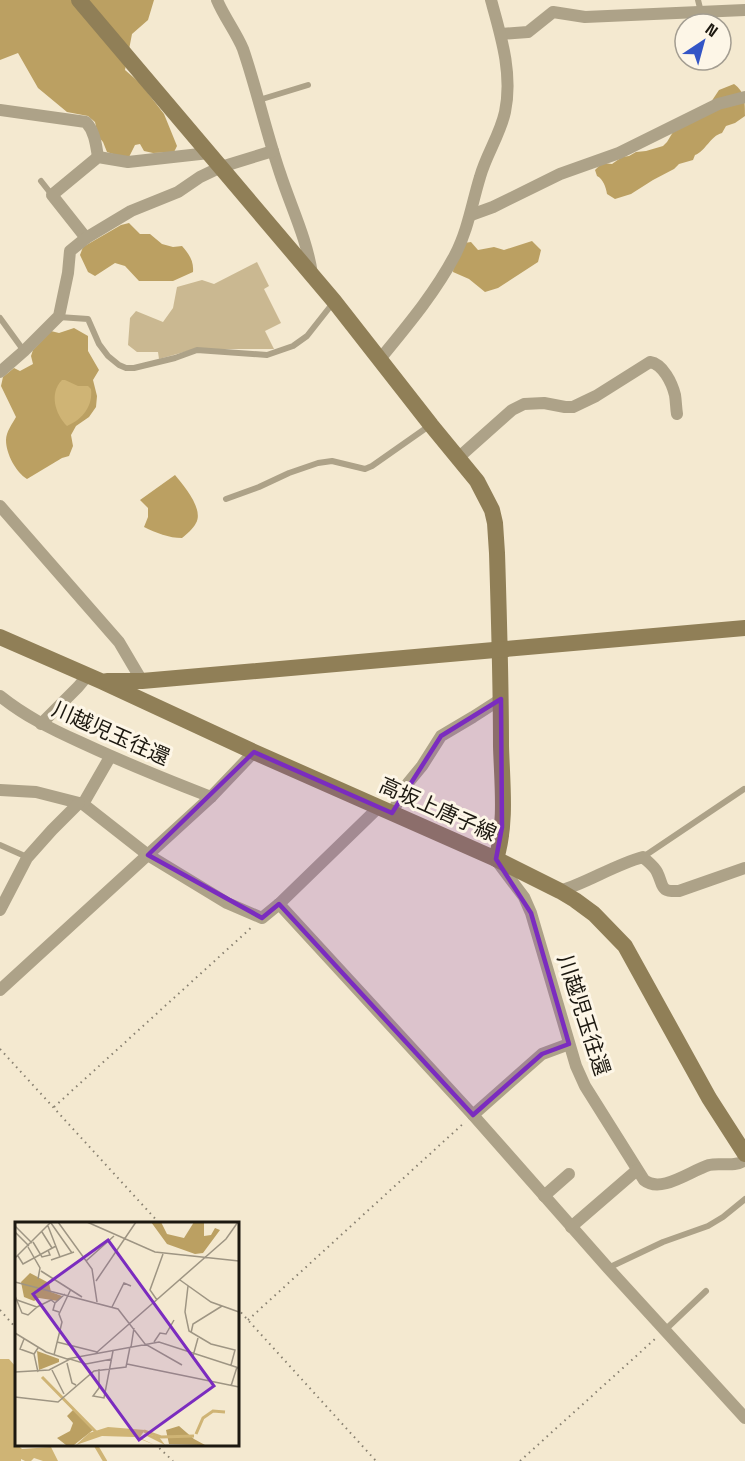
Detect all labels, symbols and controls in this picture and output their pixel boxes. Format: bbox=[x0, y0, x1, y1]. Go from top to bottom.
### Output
north arrow bbox=[673, 12, 733, 72]
text: N bbox=[701, 19, 722, 42]
street label: 川越児玉往還 bbox=[48, 695, 174, 771]
street label: 高坂上唐子線 bbox=[375, 771, 501, 847]
street label: 川越児玉往還 bbox=[552, 951, 616, 1079]
inset map bbox=[15, 1222, 238, 1446]

